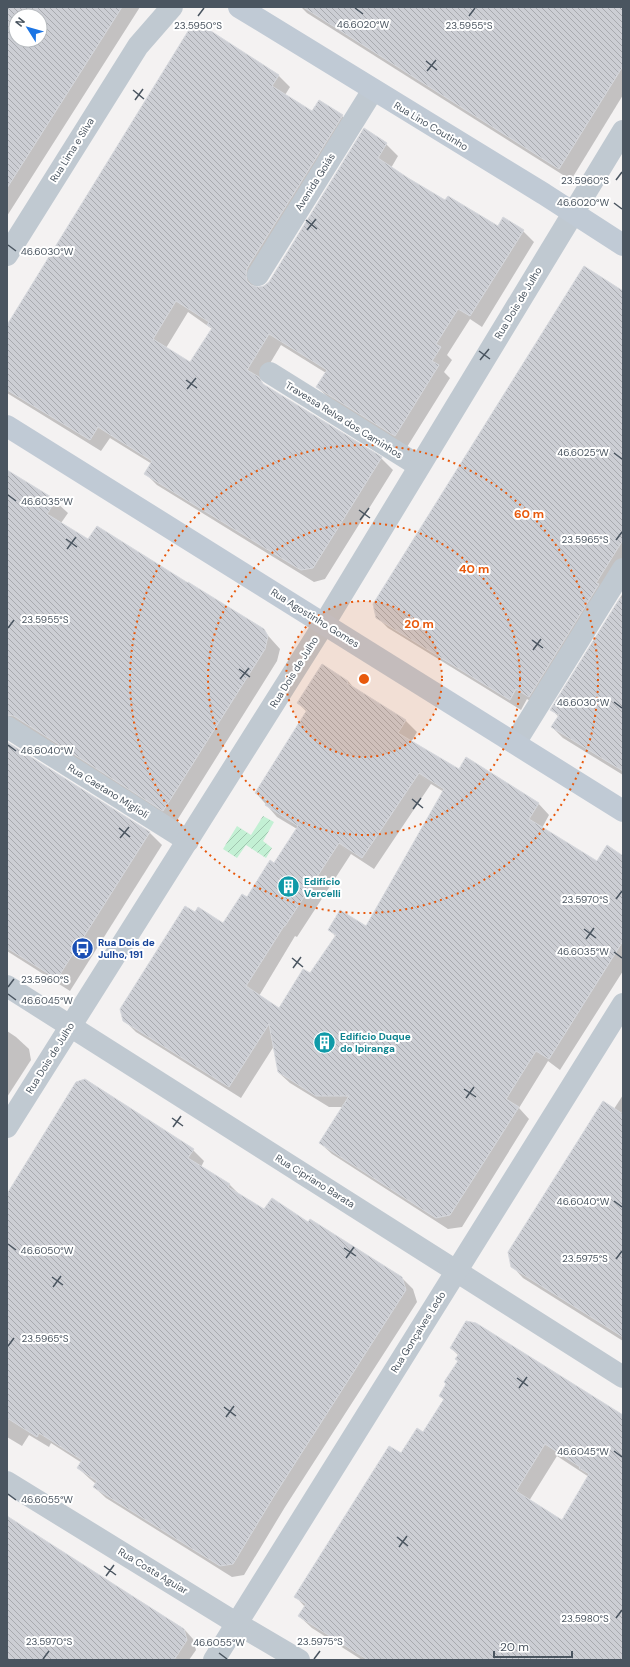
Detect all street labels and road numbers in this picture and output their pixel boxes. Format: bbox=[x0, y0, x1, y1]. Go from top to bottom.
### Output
street label: Rua Lino Coutinho bbox=[392, 99, 471, 153]
street label: Rua Lima e Silva bbox=[47, 115, 97, 185]
street label: Avenida Goiás bbox=[292, 151, 338, 213]
street label: Rua Dois de Julho bbox=[491, 264, 545, 341]
street label: Travessa Relva dos Caminhos bbox=[283, 379, 405, 461]
street label: Rua Agostinho Gomes bbox=[268, 585, 362, 651]
street label: Rua Dois de Julho bbox=[267, 634, 321, 710]
street label: Rua Caetano Miglioli bbox=[65, 761, 151, 821]
street label: Rua Dois de Julho bbox=[23, 1020, 77, 1096]
street label: Rua Cipriano Barata bbox=[273, 1151, 357, 1211]
street label: Rua Gonçalves Ledo bbox=[388, 1289, 448, 1375]
street label: Rua Costa Aguiar bbox=[116, 1545, 191, 1597]

